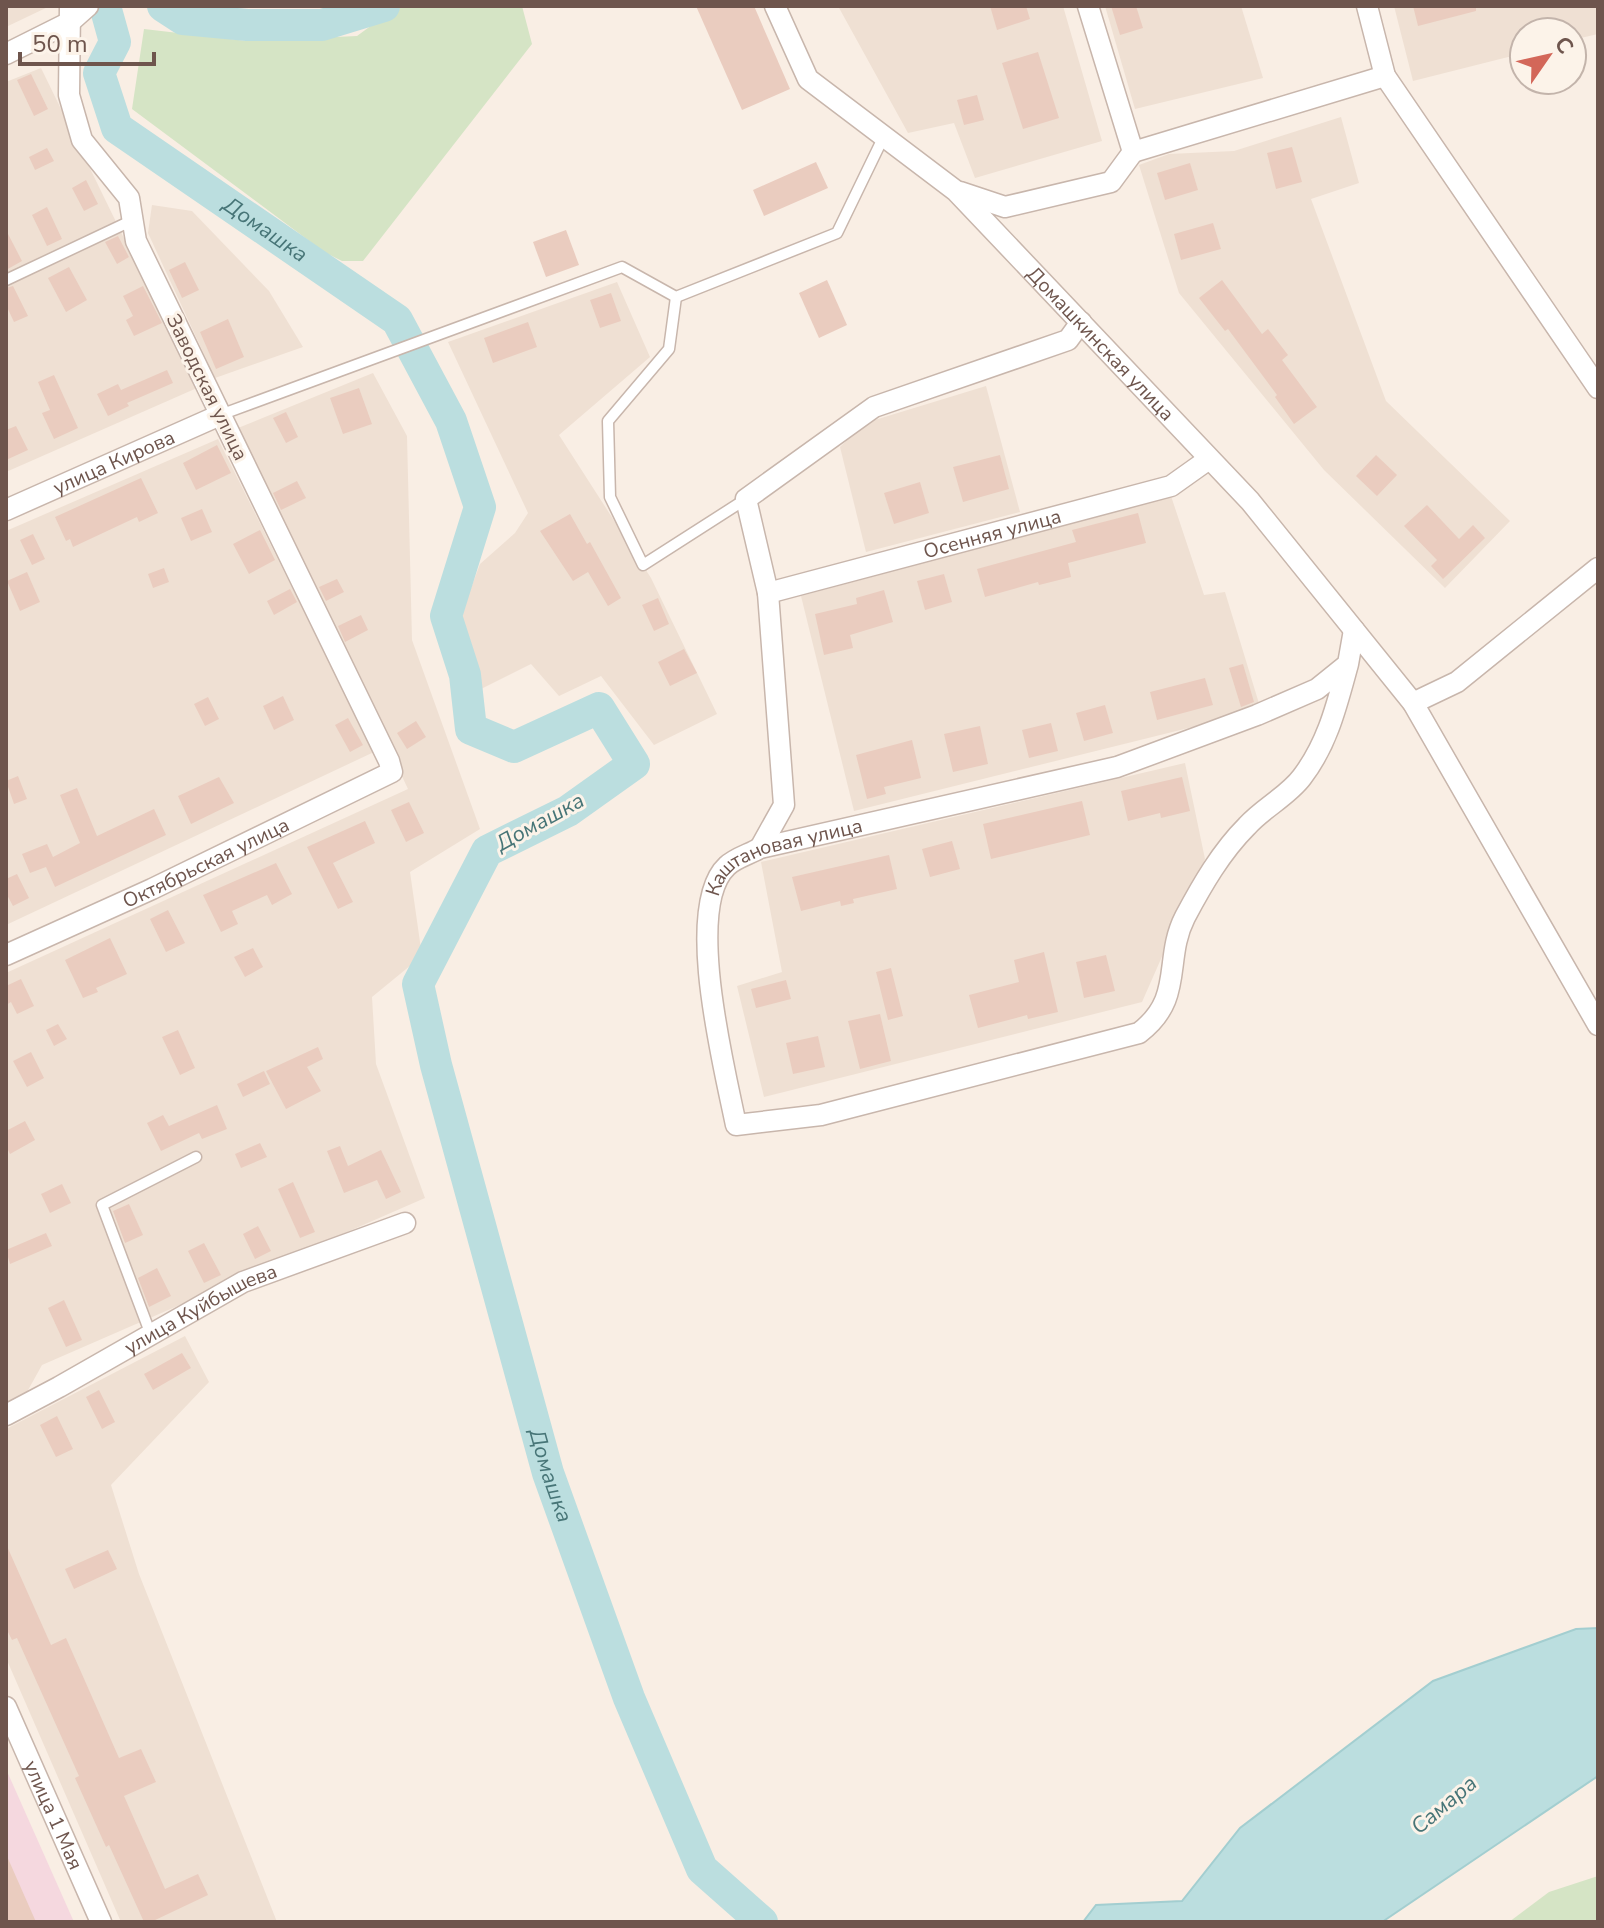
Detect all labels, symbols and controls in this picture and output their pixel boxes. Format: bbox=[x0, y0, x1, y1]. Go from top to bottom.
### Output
scale bar bbox=[20, 16, 154, 66]
north arrow bbox=[1508, 16, 1588, 96]
text: 50 m bbox=[32, 28, 88, 60]
text: С bbox=[1547, 31, 1580, 60]
water label: Домашка bbox=[215, 189, 314, 270]
street label: Домашкинская улица bbox=[1021, 261, 1180, 427]
street label: Заводская улица bbox=[160, 309, 254, 465]
street label: улица Кирова bbox=[49, 423, 179, 501]
street label: Осенняя улица bbox=[920, 502, 1064, 565]
water label: Домашка bbox=[489, 785, 590, 860]
street label: Октябрьская улица bbox=[118, 811, 293, 914]
street label: Каштановая улица bbox=[699, 812, 865, 899]
street label: улица Куйбышева bbox=[119, 1257, 281, 1361]
water label: Домашка bbox=[521, 1423, 580, 1527]
street label: улица 1 Мая bbox=[18, 1756, 90, 1874]
water label: Самара bbox=[1405, 1769, 1483, 1841]

